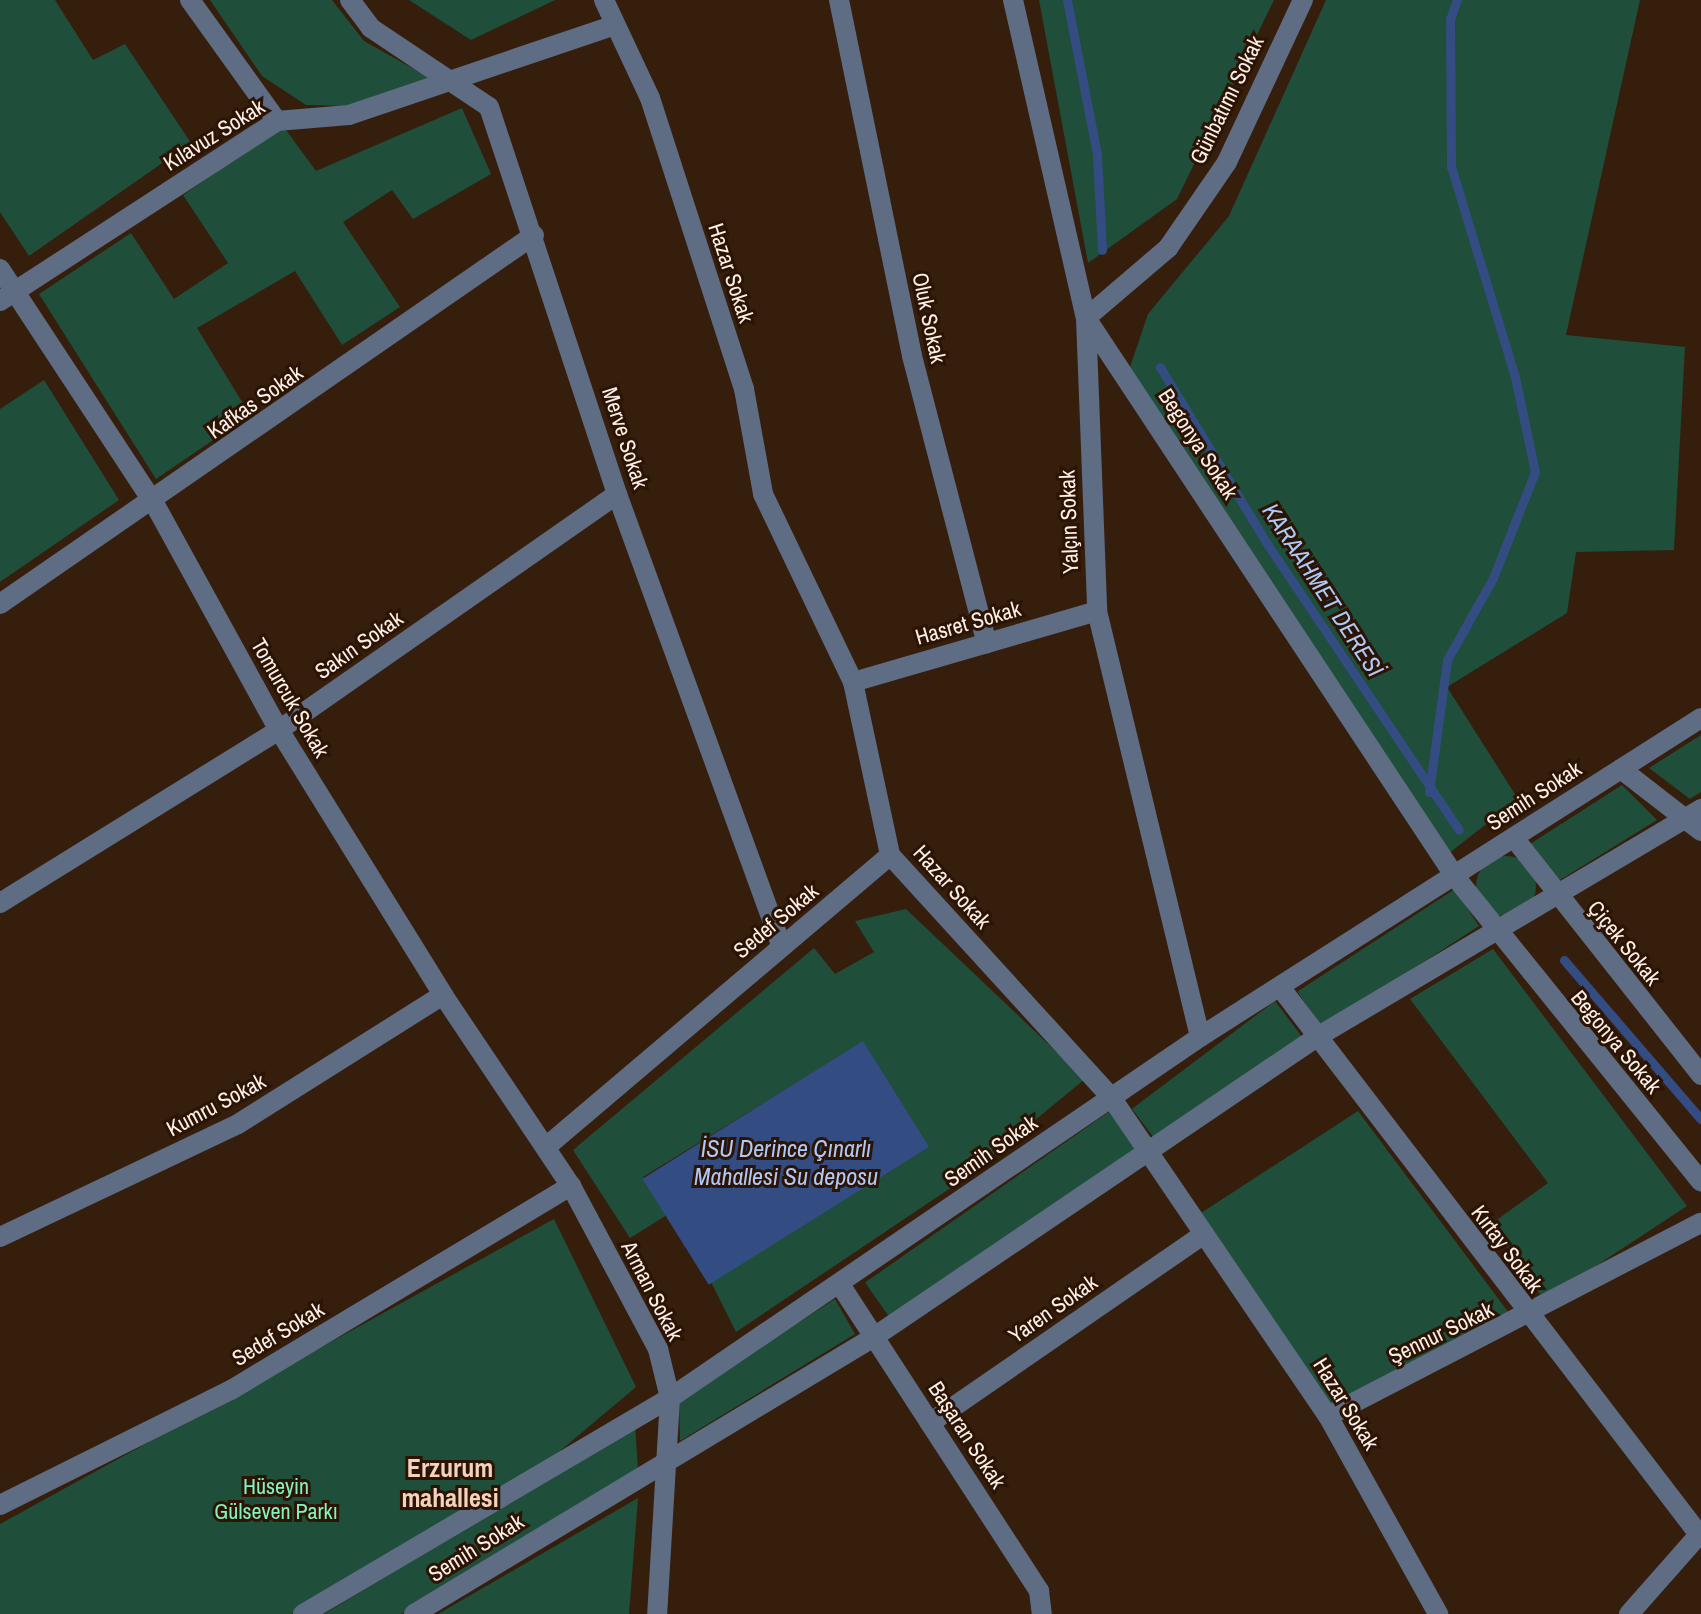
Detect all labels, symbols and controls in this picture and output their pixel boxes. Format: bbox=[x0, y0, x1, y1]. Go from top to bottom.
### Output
street label: Günbatımı Sokak bbox=[1185, 32, 1269, 168]
street label: Kılavuz Sokak bbox=[159, 94, 269, 176]
street label: Hazar Sokak bbox=[702, 220, 760, 326]
street label: Oluk Sokak bbox=[906, 270, 952, 366]
street label: Kafkas Sokak bbox=[202, 360, 308, 444]
street label: Merve Sokak bbox=[596, 384, 654, 492]
street label: Begonya Sokak bbox=[1153, 384, 1243, 504]
street label: Yalçın Sokak bbox=[1054, 470, 1084, 574]
water label: KARAAHMET DERESİ bbox=[1256, 498, 1390, 682]
street label: Hasret Sokak bbox=[912, 595, 1024, 651]
street label: Sakın Sokak bbox=[310, 605, 408, 685]
street label: Tomurcuk Sokak bbox=[245, 634, 335, 762]
street label: Semih Sokak bbox=[1482, 756, 1586, 836]
street label: Hazar Sokak bbox=[908, 840, 996, 934]
street label: Sedef Sokak bbox=[728, 878, 824, 964]
street label: Çiçek Sokak bbox=[1582, 895, 1666, 991]
street label: Begonya Sokak bbox=[1565, 985, 1667, 1099]
street label: Kumru Sokak bbox=[162, 1068, 270, 1142]
street label: Semih Sokak bbox=[939, 1109, 1043, 1193]
water label: İSU Derince Çınarlı Mahallesi Su deposu bbox=[694, 1135, 878, 1191]
street label: Kırtay Sokak bbox=[1466, 1200, 1548, 1298]
street label: Arman Sokak bbox=[616, 1237, 688, 1345]
street label: Yaren Sokak bbox=[1004, 1269, 1102, 1349]
street label: Sedef Sokak bbox=[227, 1296, 329, 1372]
street label: Şennur Sokak bbox=[1384, 1296, 1498, 1370]
street label: Hazar Sokak bbox=[1307, 1353, 1385, 1455]
street label: Başaran Sokak bbox=[923, 1377, 1011, 1493]
district label: Erzurum mahallesi bbox=[401, 1452, 499, 1514]
park label: Hüseyin Gülseven Parkı bbox=[214, 1473, 338, 1524]
street label: Semih Sokak bbox=[424, 1508, 528, 1588]

